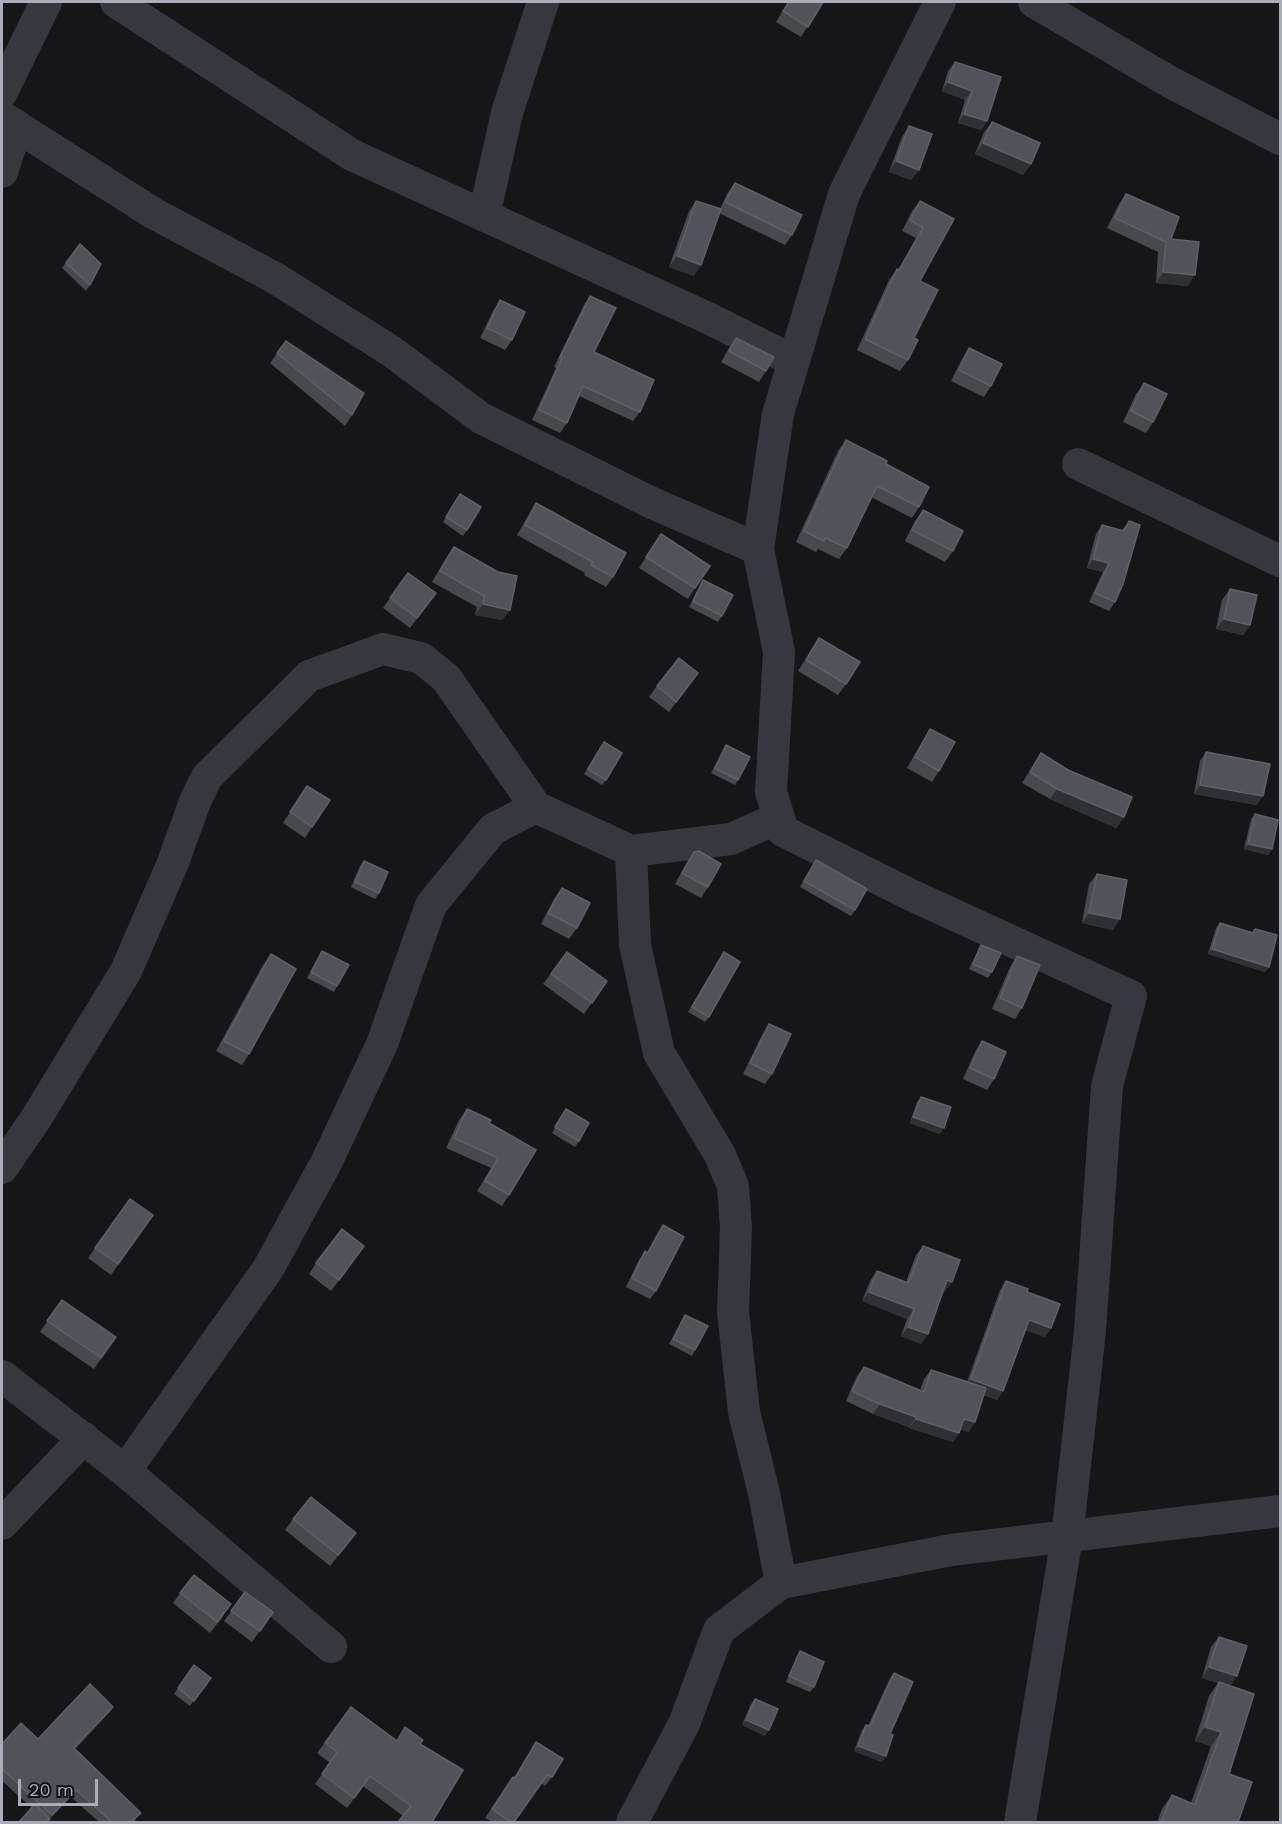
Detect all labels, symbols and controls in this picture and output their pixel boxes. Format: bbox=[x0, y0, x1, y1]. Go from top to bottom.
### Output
scale bar bbox=[21, 1767, 100, 1805]
text: 20 m bbox=[29, 1779, 74, 1800]

